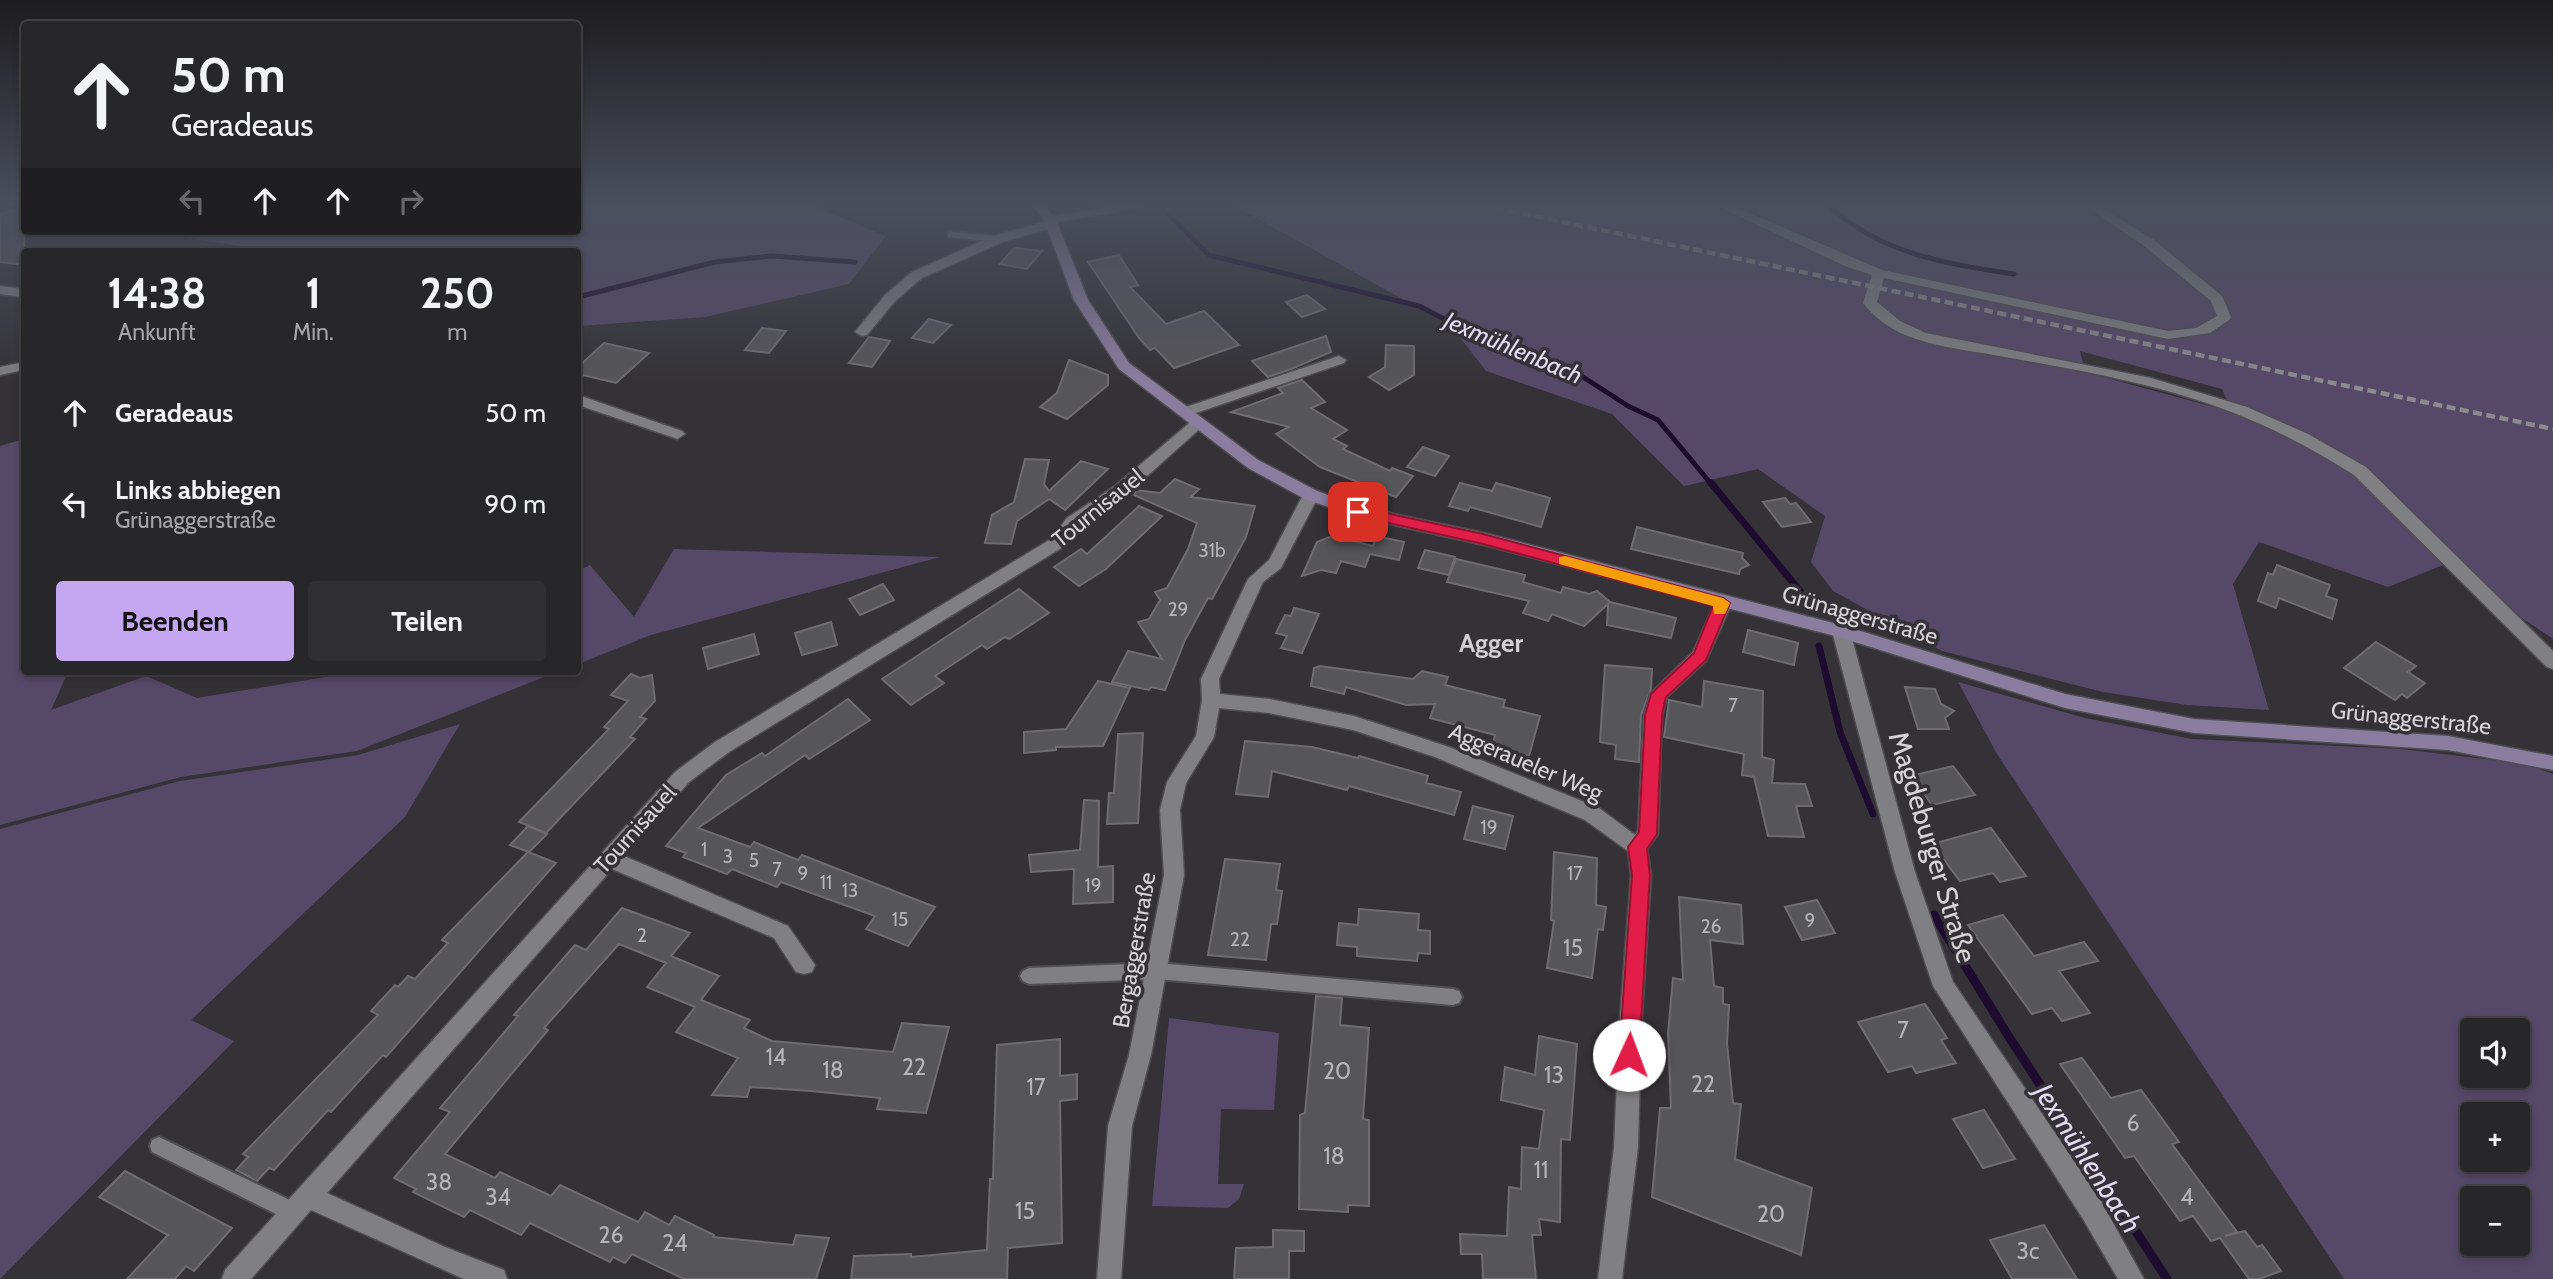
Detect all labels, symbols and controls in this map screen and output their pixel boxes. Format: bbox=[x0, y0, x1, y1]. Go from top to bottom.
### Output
text: 50 m bbox=[171, 45, 286, 104]
icon: ahead bbox=[56, 49, 147, 140]
text: Geradeaus bbox=[171, 105, 314, 144]
icon: left bbox=[173, 182, 211, 220]
icon: ahead bbox=[246, 182, 284, 220]
icon: ahead bbox=[319, 182, 357, 220]
icon: right bbox=[392, 182, 430, 220]
text: 14:38 bbox=[107, 267, 206, 319]
text: 1 bbox=[305, 267, 321, 319]
text: 250 bbox=[420, 267, 495, 319]
water label: Jexmühlenbach bbox=[1438, 305, 1587, 390]
text: Ankunft bbox=[118, 318, 196, 346]
text: Min. bbox=[293, 318, 334, 346]
text: m bbox=[447, 318, 467, 346]
icon: ahead bbox=[56, 394, 94, 432]
text: Geradeaus bbox=[115, 397, 233, 429]
text: 50 m bbox=[485, 397, 546, 429]
street label: Tournisauel bbox=[1046, 462, 1150, 553]
text: Links abbiegen bbox=[115, 474, 281, 506]
pin bbox=[1328, 482, 1388, 542]
icon: left bbox=[56, 485, 94, 523]
text: 90 m bbox=[484, 488, 546, 520]
icon: arrive bbox=[1339, 493, 1377, 531]
text: Grünaggerstraße bbox=[115, 506, 276, 534]
house number: 31b bbox=[1198, 539, 1226, 562]
street label: Grünaggerstraße bbox=[1779, 579, 1941, 651]
button: Beenden bbox=[56, 581, 294, 661]
button: Teilen bbox=[308, 581, 546, 661]
house number: 29 bbox=[1168, 598, 1188, 621]
district label: Agger bbox=[1459, 627, 1523, 659]
house number: 7 bbox=[1728, 694, 1738, 717]
street label: Grünaggerstraße bbox=[2330, 696, 2493, 740]
street label: Aggeraueler Weg bbox=[1445, 717, 1608, 807]
street label: Magdeburger Straße bbox=[1882, 727, 1984, 967]
street label: Tournisauel bbox=[588, 778, 683, 879]
house number: 19 bbox=[1481, 816, 1498, 839]
house number: 1 bbox=[701, 838, 707, 861]
house number: 3 bbox=[723, 845, 733, 868]
house number: 5 bbox=[749, 849, 759, 872]
house number: 7 bbox=[772, 858, 782, 881]
house number: 9 bbox=[798, 862, 808, 885]
house number: 17 bbox=[1567, 862, 1583, 885]
street label: Bergaggerstraße bbox=[1107, 870, 1161, 1030]
house number: 11 bbox=[820, 871, 832, 894]
house number: 19 bbox=[1085, 874, 1102, 897]
house number: 13 bbox=[842, 879, 858, 902]
house number: 15 bbox=[892, 908, 908, 931]
house number: 9 bbox=[1805, 909, 1815, 932]
house number: 26 bbox=[1701, 915, 1721, 938]
house number: 2 bbox=[637, 924, 647, 947]
house number: 22 bbox=[1230, 928, 1250, 951]
house number: 15 bbox=[1563, 934, 1583, 962]
house number: 7 bbox=[1897, 1016, 1909, 1044]
position arrow bbox=[1592, 1018, 1666, 1092]
map controls bbox=[2460, 1018, 2530, 1256]
button: sound bbox=[2460, 1018, 2530, 1088]
house number: 14 bbox=[766, 1043, 786, 1071]
house number: 22 bbox=[902, 1053, 926, 1081]
house number: 18 bbox=[822, 1056, 844, 1084]
house number: 20 bbox=[1323, 1057, 1351, 1085]
house number: 13 bbox=[1544, 1061, 1564, 1089]
house number: 22 bbox=[1691, 1070, 1715, 1098]
house number: 17 bbox=[1026, 1073, 1046, 1101]
water label: Jexmühlenbach bbox=[2025, 1074, 2149, 1239]
button: + bbox=[2460, 1102, 2530, 1172]
house number: 6 bbox=[2126, 1109, 2140, 1137]
house number: 18 bbox=[1323, 1142, 1345, 1170]
house number: 11 bbox=[1534, 1156, 1549, 1184]
house number: 38 bbox=[426, 1168, 452, 1196]
house number: 34 bbox=[485, 1183, 511, 1211]
house number: 4 bbox=[2180, 1183, 2194, 1211]
button: − bbox=[2460, 1186, 2530, 1256]
house number: 15 bbox=[1015, 1197, 1035, 1225]
house number: 20 bbox=[1757, 1200, 1785, 1228]
house number: 26 bbox=[598, 1221, 624, 1249]
house number: 24 bbox=[662, 1229, 688, 1257]
house number: 3c bbox=[2017, 1237, 2039, 1265]

